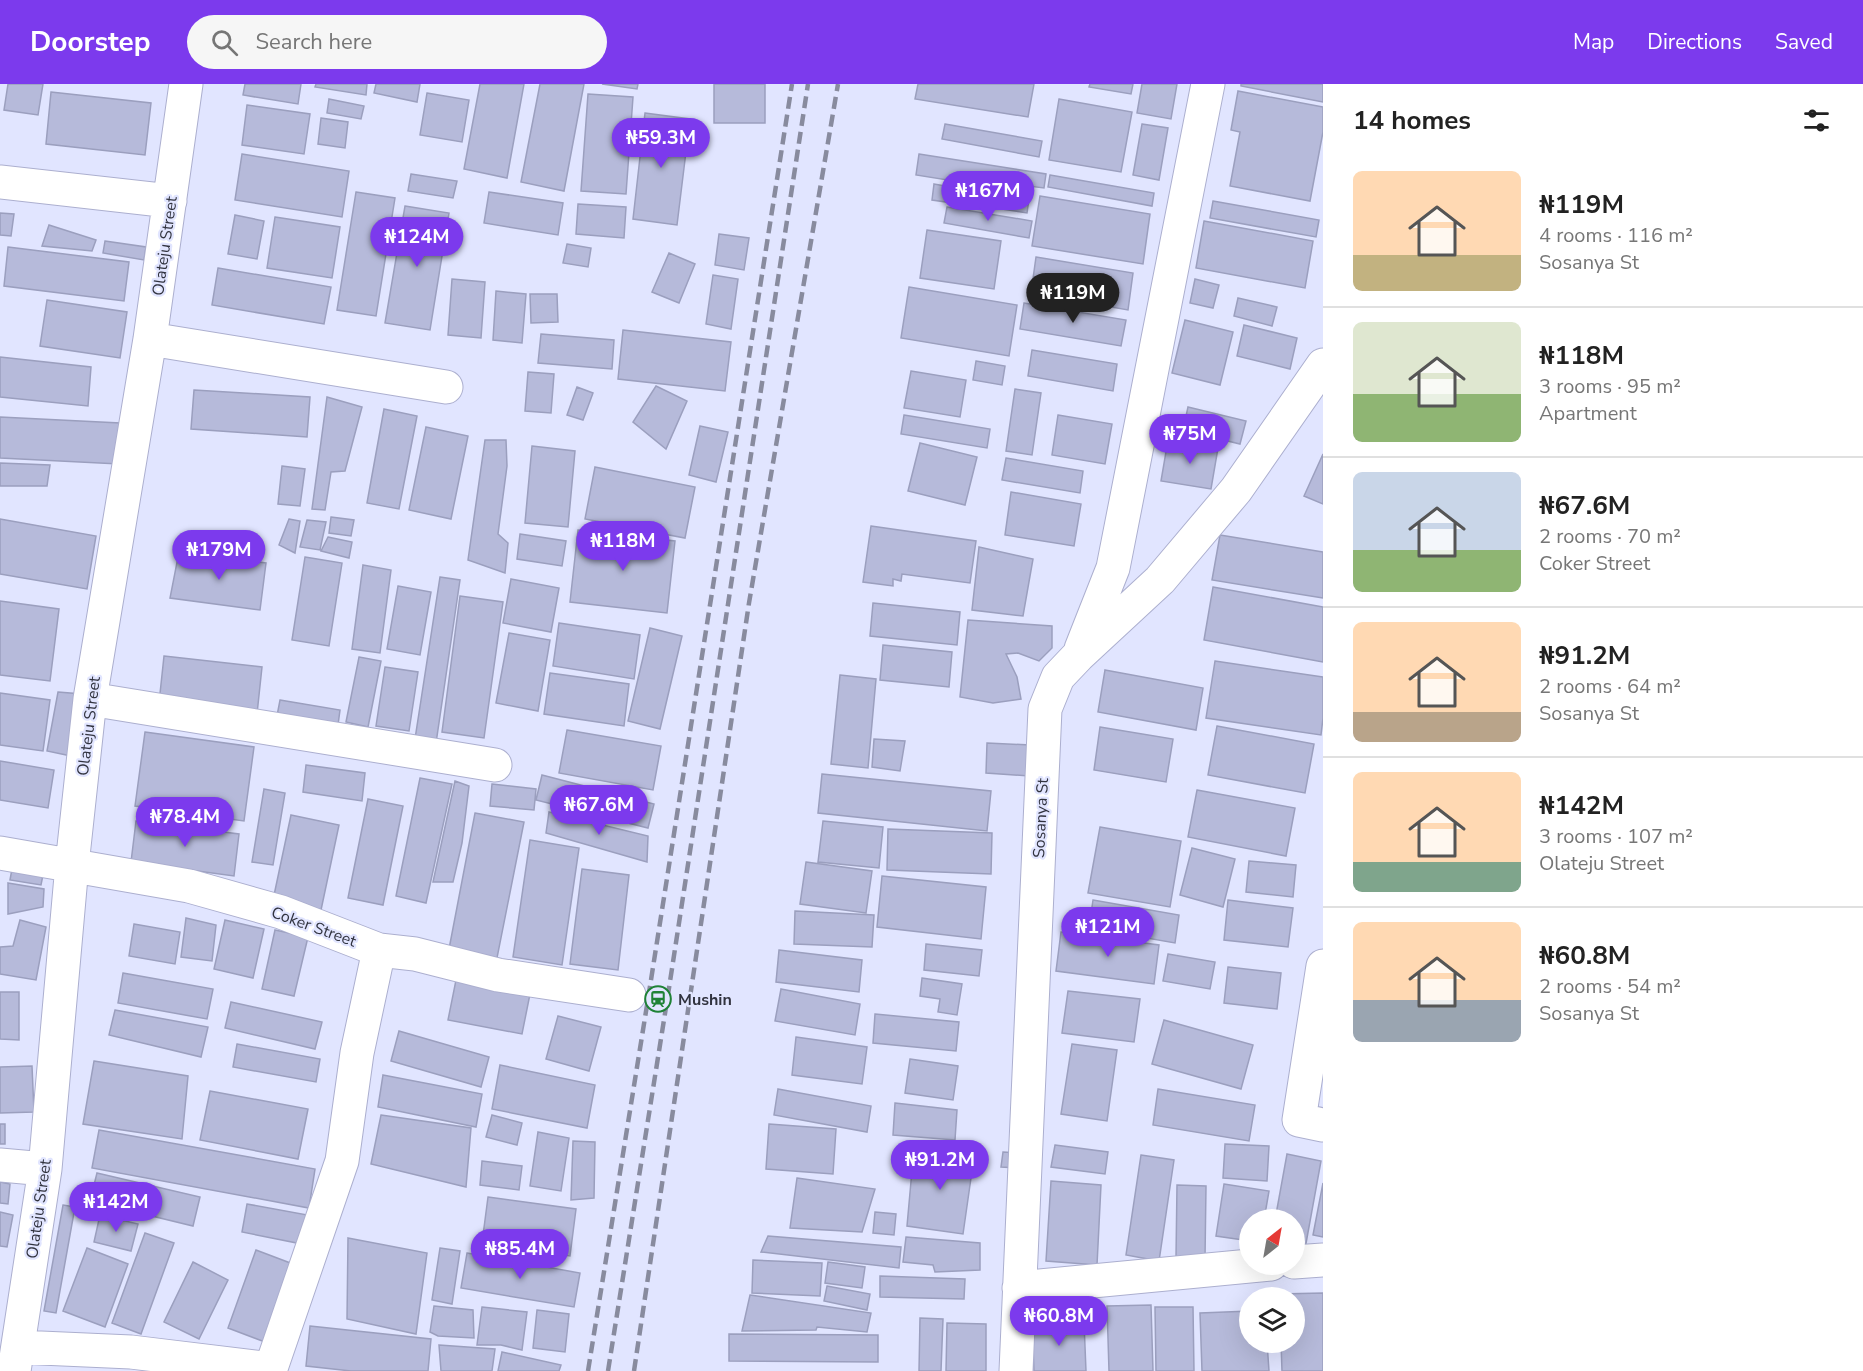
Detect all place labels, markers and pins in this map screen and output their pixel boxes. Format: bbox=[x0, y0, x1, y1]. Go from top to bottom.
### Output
pin: ₦59.3M bbox=[612, 118, 710, 169]
pin: ₦167M bbox=[946, 171, 1030, 222]
pin: ₦124M bbox=[375, 217, 459, 268]
pin: ₦119M bbox=[1031, 273, 1115, 324]
pin: ₦75M bbox=[1154, 414, 1226, 465]
pin: ₦118M bbox=[581, 521, 665, 572]
pin: ₦179M bbox=[177, 530, 261, 581]
pin: ₦67.6M bbox=[550, 785, 648, 836]
pin: ₦78.4M bbox=[136, 797, 234, 848]
pin: ₦121M bbox=[1066, 907, 1150, 958]
station icon: Mushin bbox=[643, 984, 673, 1014]
place label: Mushin bbox=[678, 989, 732, 1011]
pin: ₦91.2M bbox=[891, 1140, 989, 1191]
pin: ₦142M bbox=[74, 1182, 158, 1233]
pin: ₦85.4M bbox=[471, 1229, 569, 1280]
pin: ₦60.8M bbox=[1010, 1296, 1108, 1347]

